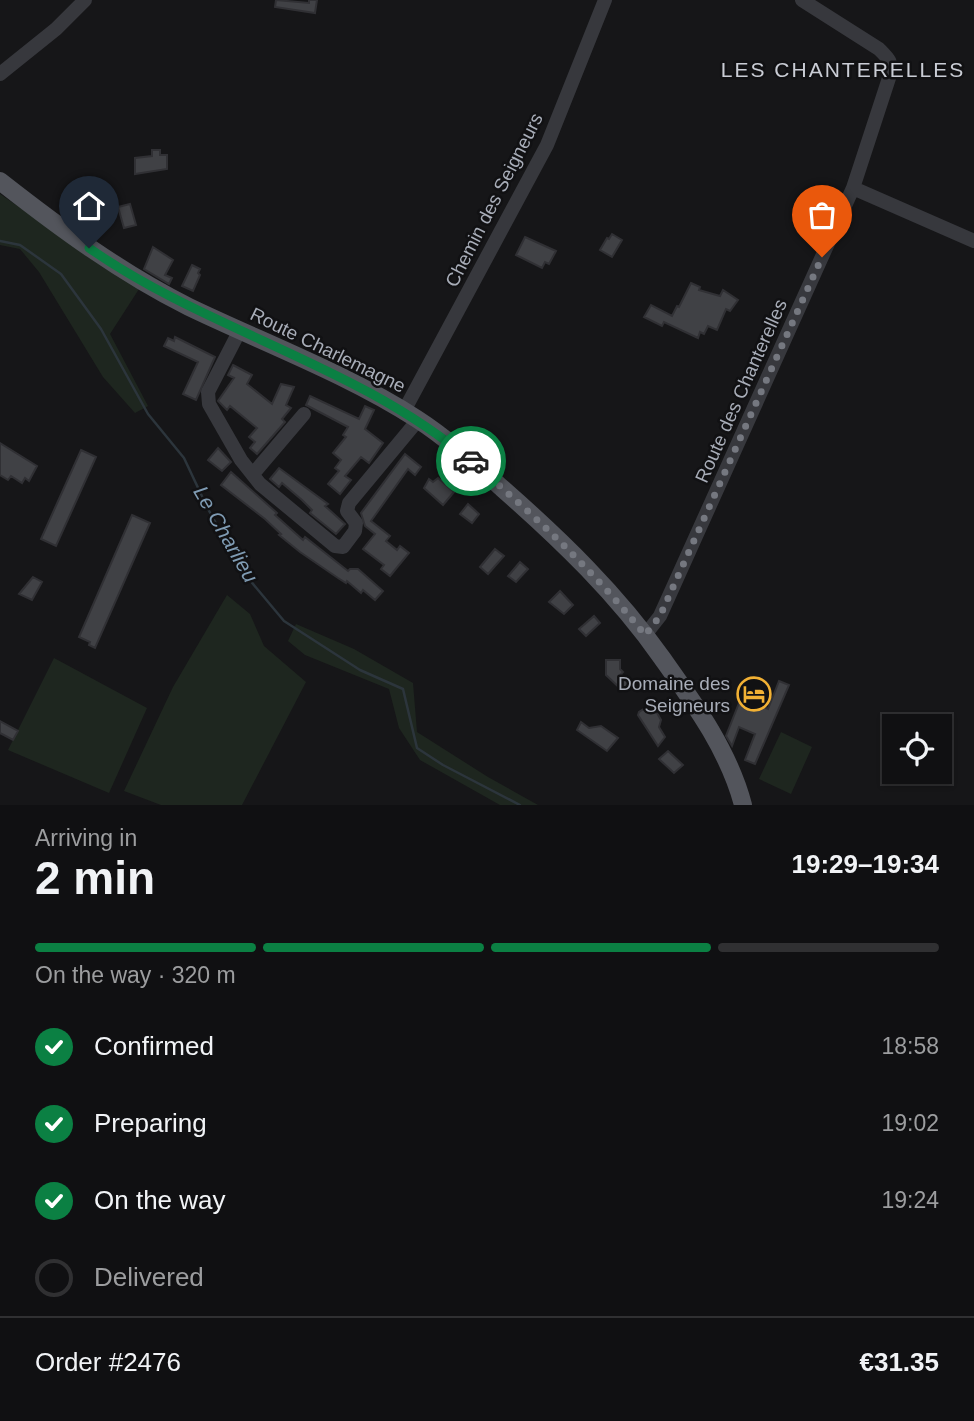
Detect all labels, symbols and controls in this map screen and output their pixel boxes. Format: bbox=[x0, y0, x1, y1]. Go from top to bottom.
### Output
district label: LES CHANTERELLES bbox=[721, 58, 965, 81]
street label: Chemin des Seigneurs bbox=[441, 110, 547, 290]
pin bbox=[59, 176, 119, 248]
pin bbox=[792, 185, 852, 257]
icon: home bbox=[70, 187, 108, 225]
icon: bag bbox=[803, 196, 841, 234]
street label: Route des Chanterelles bbox=[691, 296, 791, 486]
street label: Route Charlemagne bbox=[247, 303, 409, 397]
courier bbox=[436, 426, 506, 496]
icon: car bbox=[452, 442, 490, 480]
water label: Le Charlieu bbox=[189, 482, 263, 587]
place label: Domaine des Seigneurs bbox=[618, 673, 730, 716]
hotel icon: Domaine des Seigneurs bbox=[735, 675, 773, 713]
map controls bbox=[882, 714, 952, 784]
button: locate bbox=[882, 714, 952, 784]
text: Arriving in bbox=[35, 825, 137, 851]
text: 19:29–19:34 bbox=[792, 849, 939, 879]
text: 2 min bbox=[35, 852, 155, 904]
text: On the way · 320 m bbox=[35, 962, 236, 988]
icon: check bbox=[35, 1028, 73, 1066]
text: Confirmed bbox=[94, 1031, 214, 1061]
text: 18:58 bbox=[881, 1033, 939, 1059]
icon: check bbox=[35, 1105, 73, 1143]
text: Preparing bbox=[94, 1108, 207, 1138]
text: 19:02 bbox=[881, 1110, 939, 1136]
icon: check bbox=[35, 1182, 73, 1220]
text: On the way bbox=[94, 1185, 226, 1215]
text: 19:24 bbox=[881, 1187, 939, 1213]
text: Delivered bbox=[94, 1262, 204, 1292]
text: Order #2476 bbox=[35, 1347, 181, 1377]
text: €31.35 bbox=[859, 1347, 939, 1377]

